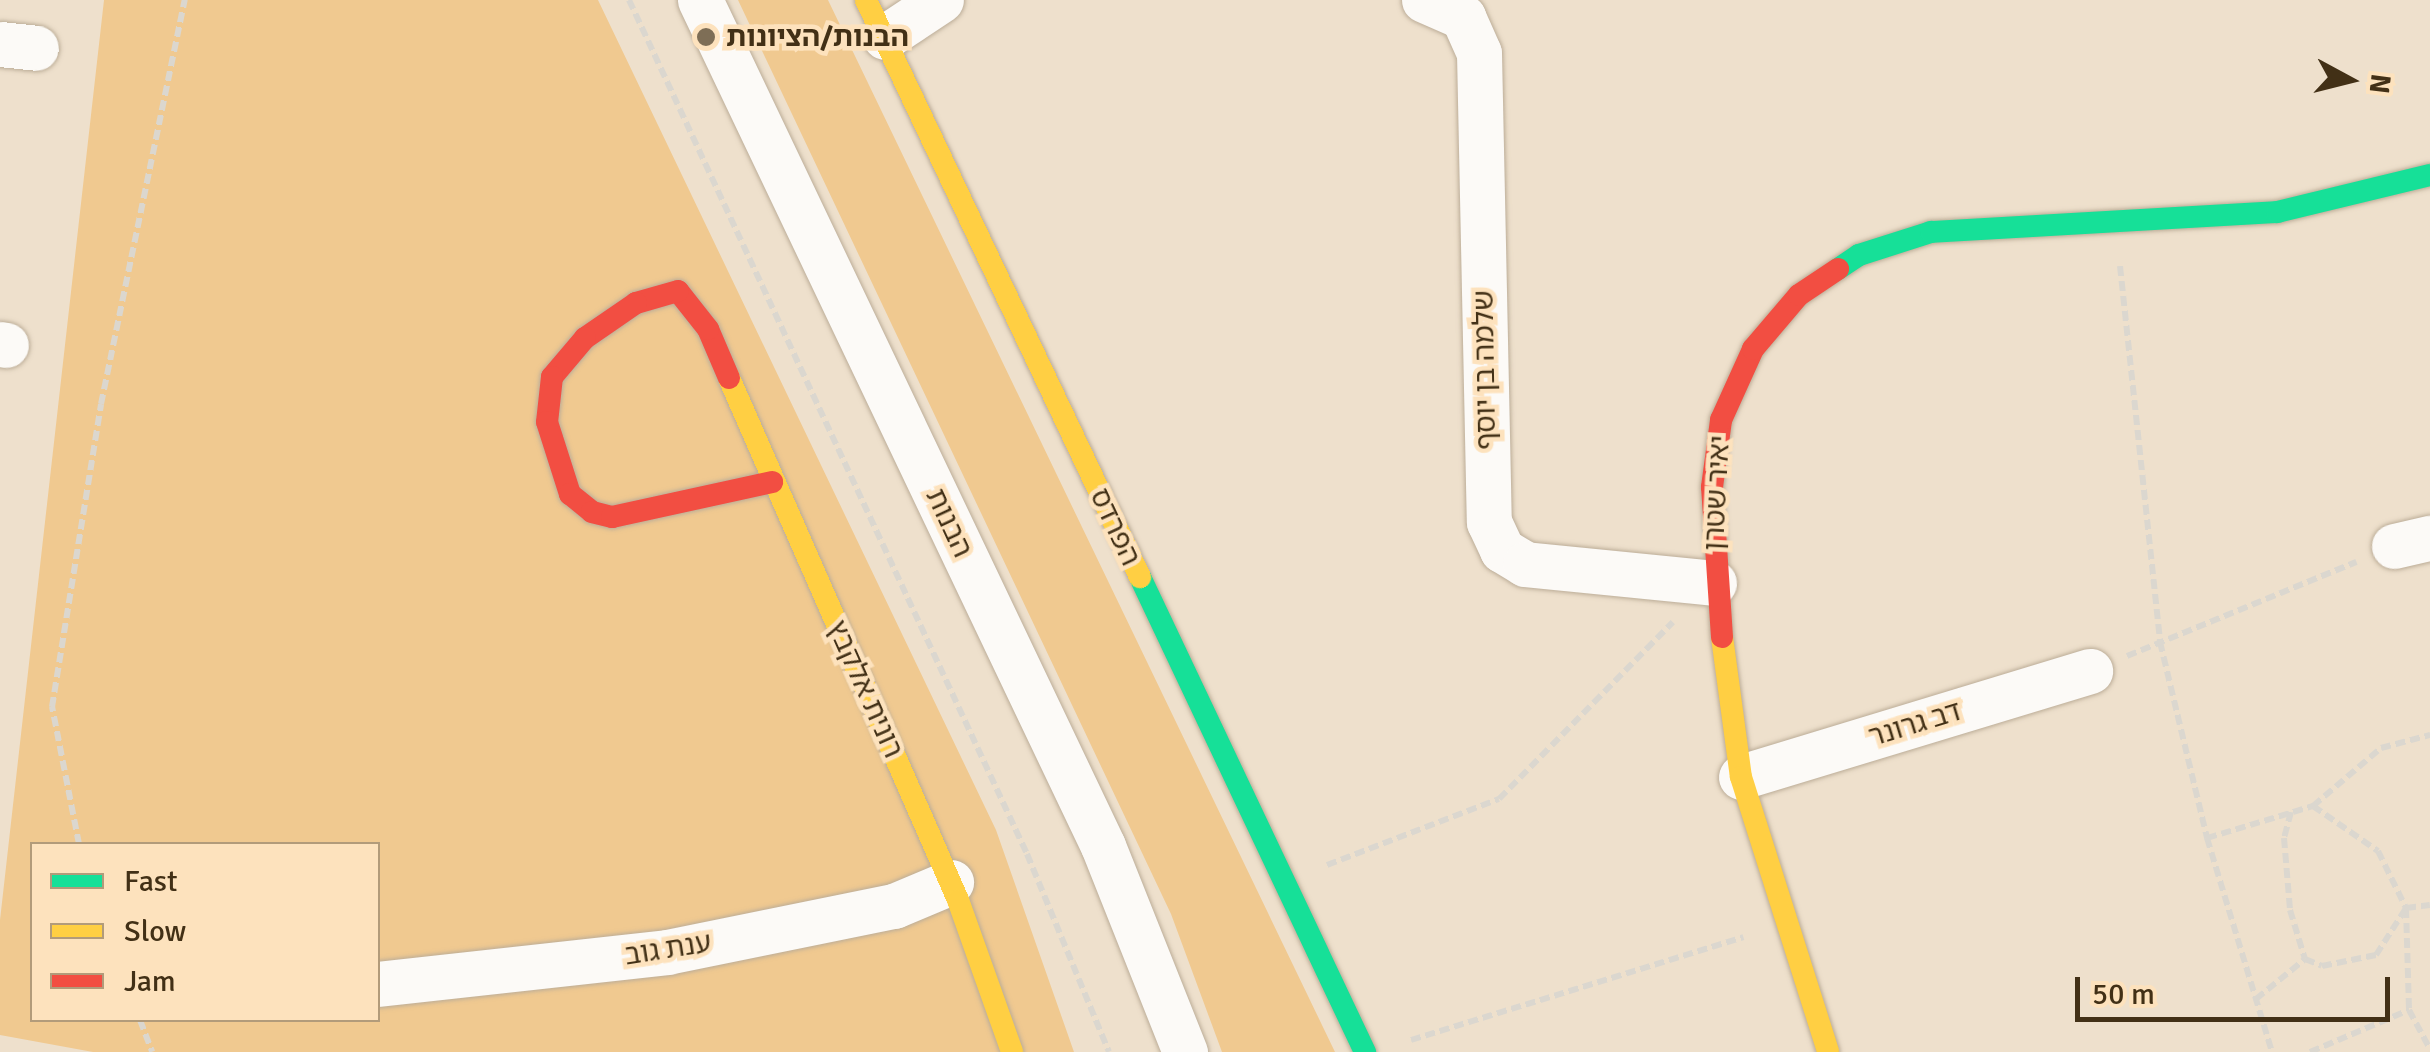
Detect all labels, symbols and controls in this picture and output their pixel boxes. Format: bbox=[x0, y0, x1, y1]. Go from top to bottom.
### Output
place label: הבנות/הציונות bbox=[726, 20, 909, 54]
marker: הבנות/הציונות bbox=[695, 26, 717, 48]
north arrow bbox=[2300, 30, 2400, 130]
text: N bbox=[2362, 72, 2398, 95]
street label: שלמה בן יוסף bbox=[1467, 290, 1503, 450]
street label: יאיר שטרן bbox=[1697, 434, 1737, 552]
street label: הבנות bbox=[919, 483, 979, 563]
street label: הפרדס bbox=[1083, 483, 1147, 571]
street label: רונית אלקבץ bbox=[820, 615, 910, 763]
street label: דב גרונר bbox=[1865, 694, 1965, 754]
legend bbox=[30, 842, 380, 1022]
text: Fast bbox=[124, 863, 177, 900]
text: Slow bbox=[124, 913, 186, 950]
street label: ענת גוב bbox=[622, 926, 714, 972]
scale bar bbox=[2080, 957, 2395, 1019]
text: Jam bbox=[124, 963, 176, 1000]
text: 50 m bbox=[2092, 976, 2155, 1013]

